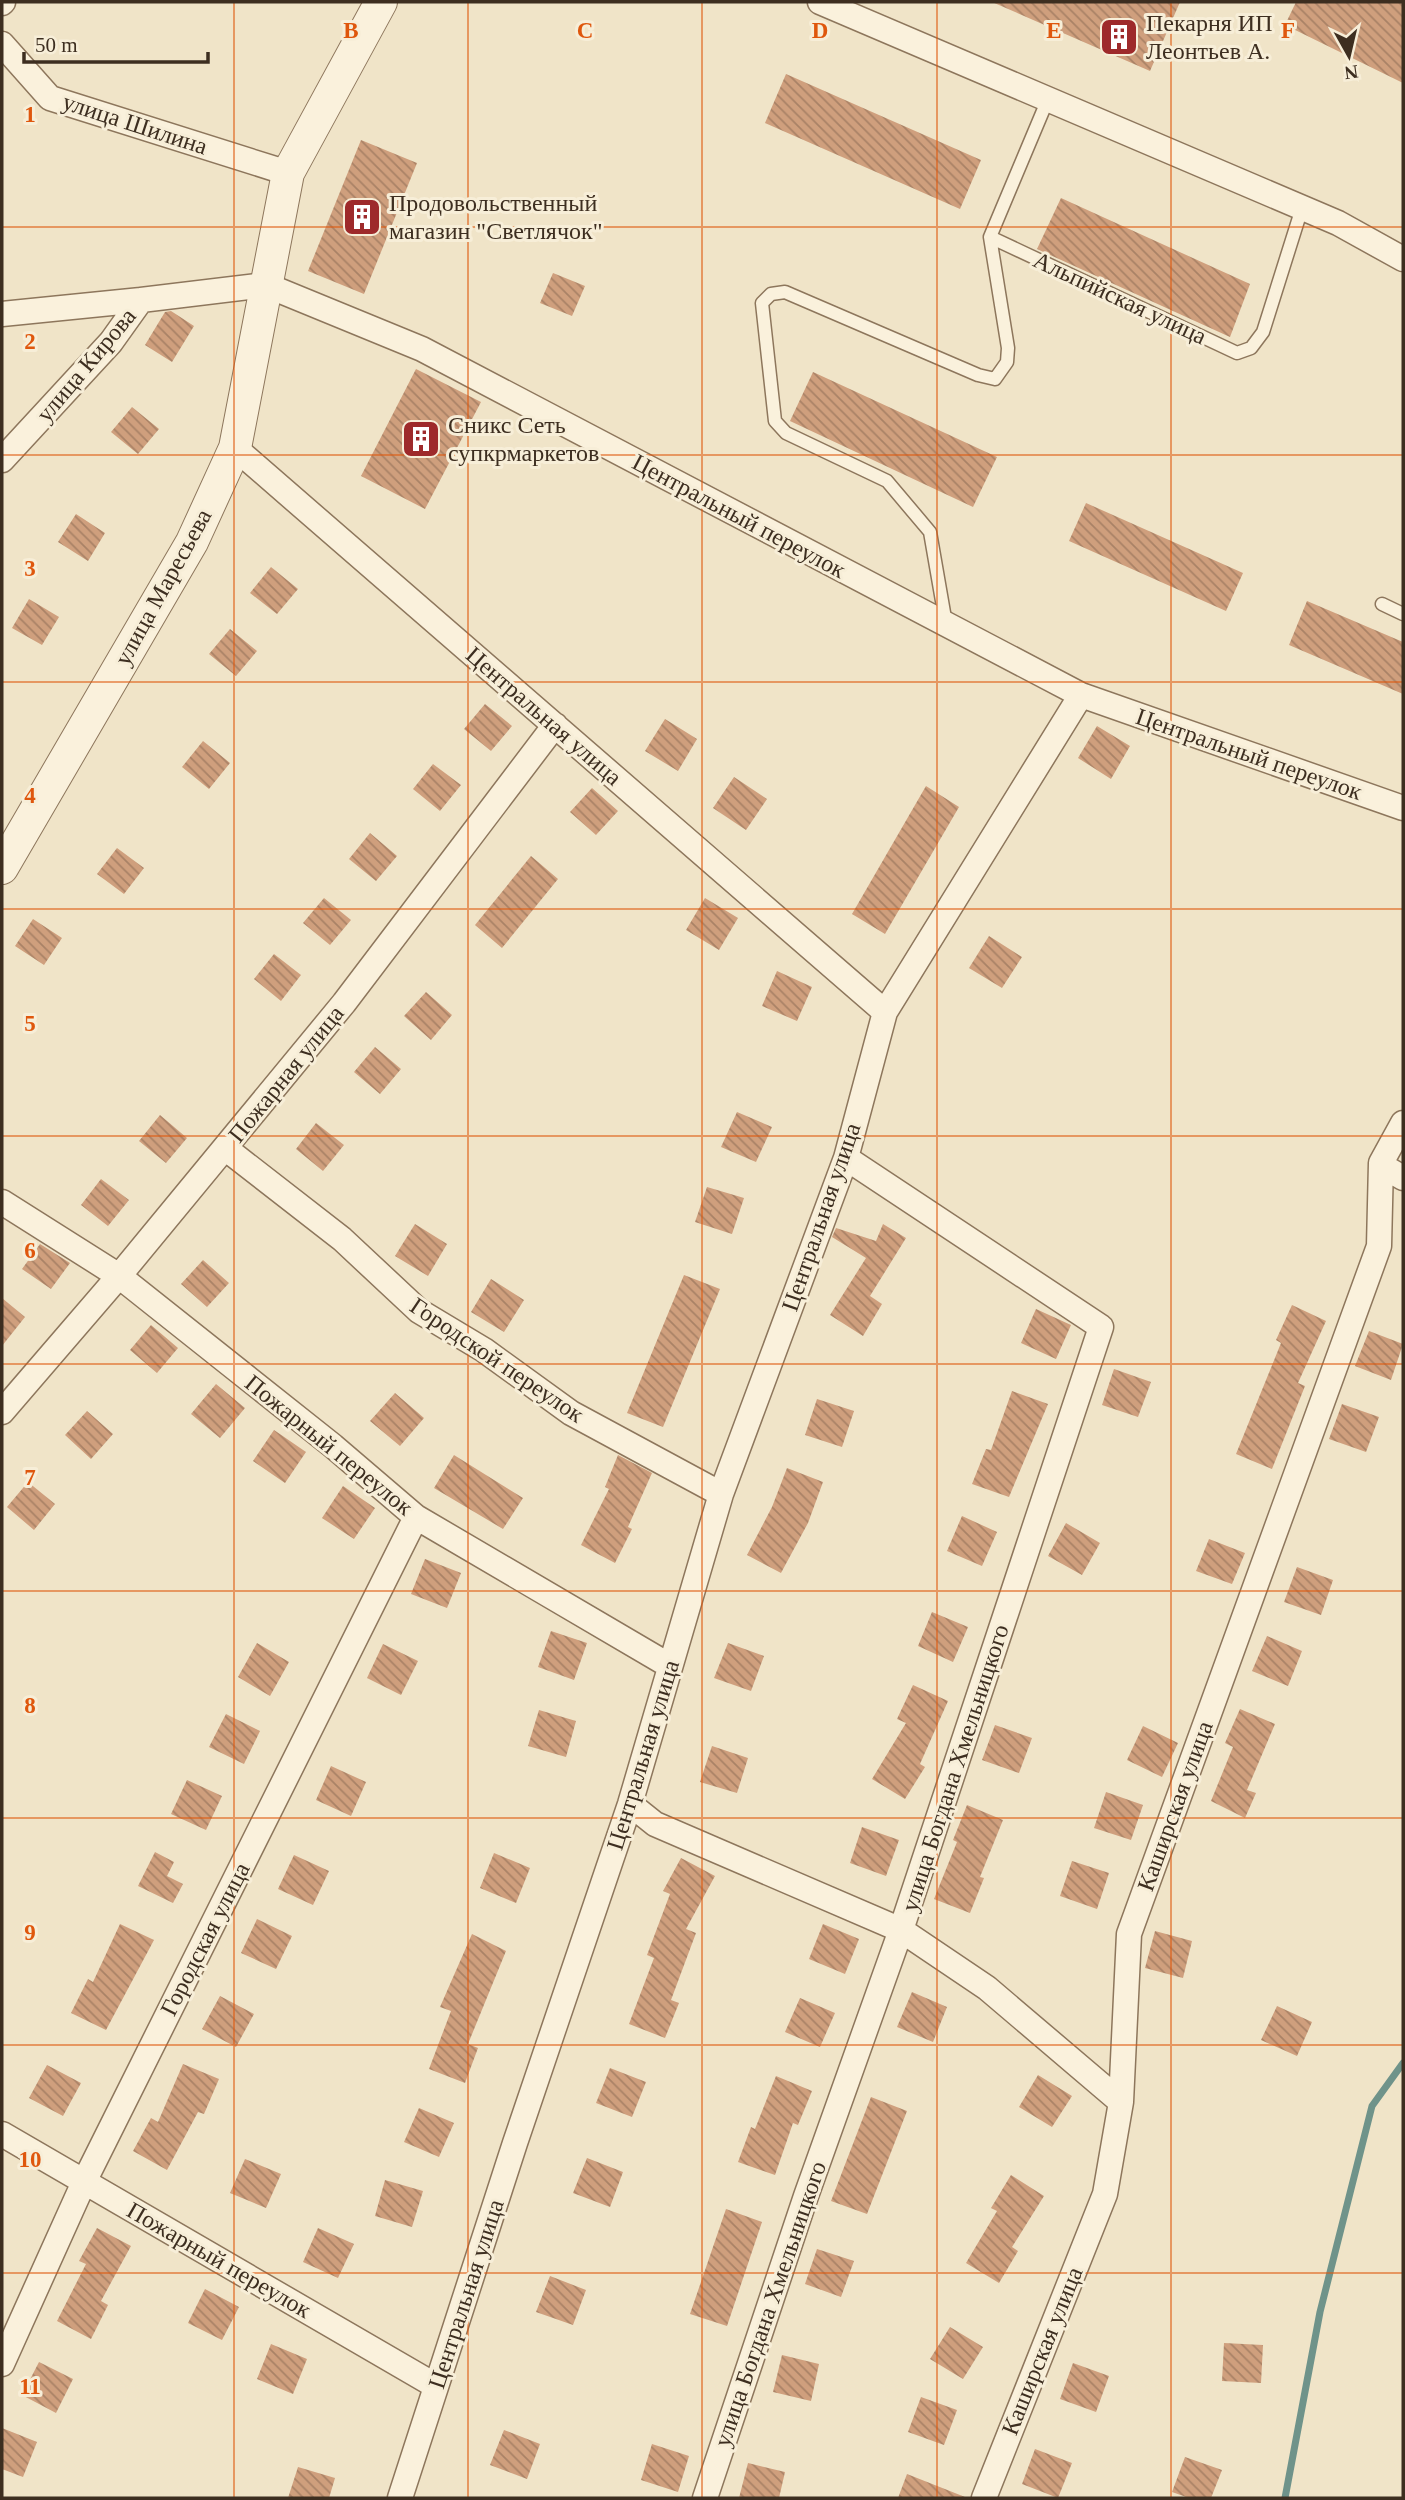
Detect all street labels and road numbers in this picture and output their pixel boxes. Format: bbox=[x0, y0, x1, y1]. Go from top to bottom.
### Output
street label: улица Шилина bbox=[59, 88, 211, 160]
street label: Альпийская улица bbox=[1029, 247, 1211, 350]
street label: улица Кирова bbox=[31, 303, 141, 427]
street label: Центральный переулок bbox=[628, 449, 850, 583]
street label: улица Маресьева bbox=[109, 504, 217, 670]
street label: Центральная улица bbox=[461, 642, 627, 791]
street label: Центральный переулок bbox=[1133, 703, 1366, 805]
street label: Пожарная улица bbox=[223, 1000, 349, 1147]
street label: Центральная улица bbox=[777, 1119, 866, 1314]
street label: Городской переулок bbox=[405, 1292, 589, 1428]
street label: Пожарный переулок bbox=[240, 1369, 418, 1521]
street label: улица Богдана Хмельницкого bbox=[896, 1621, 1014, 1915]
street label: Центральная улица bbox=[602, 1657, 684, 1853]
street label: Каширская улица bbox=[1132, 1717, 1218, 1894]
street label: Городская улица bbox=[155, 1858, 255, 2020]
street label: улица Богдана Хмельницкого bbox=[709, 2158, 831, 2450]
street label: Центральная улица bbox=[423, 2196, 509, 2392]
street label: Пожарный переулок bbox=[122, 2197, 316, 2323]
street label: Каширская улица bbox=[996, 2263, 1088, 2439]

